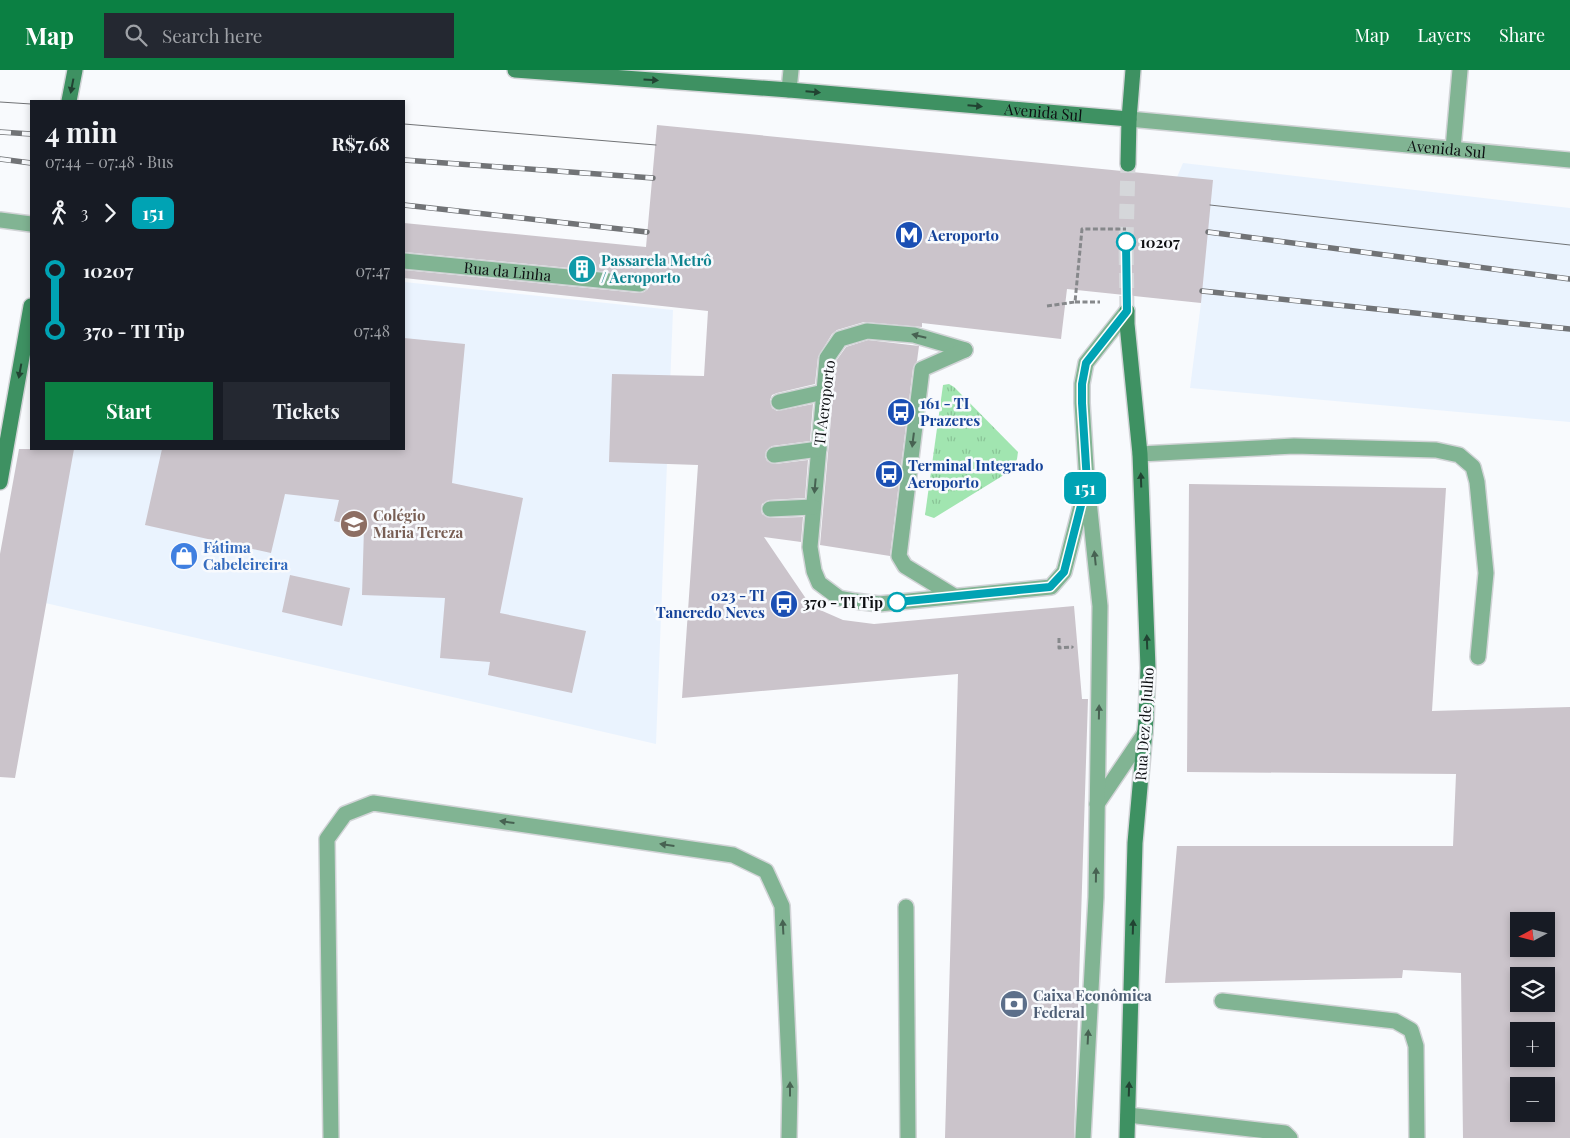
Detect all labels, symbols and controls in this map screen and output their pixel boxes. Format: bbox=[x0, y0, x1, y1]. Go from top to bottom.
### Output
search box bbox=[104, 13, 454, 58]
text: Map bbox=[25, 19, 74, 51]
icon: search bbox=[122, 21, 150, 49]
text: Search here bbox=[162, 22, 262, 48]
text: Map bbox=[1354, 23, 1389, 47]
text: Layers bbox=[1417, 23, 1471, 47]
text: Share bbox=[1499, 23, 1545, 47]
one-way arrow bbox=[644, 76, 660, 84]
one-way arrow bbox=[68, 78, 76, 94]
one-way arrow bbox=[806, 89, 822, 97]
street label: Avenida Sul bbox=[1002, 98, 1083, 125]
one-way arrow bbox=[968, 102, 984, 110]
text: 4 min bbox=[45, 113, 117, 150]
text: R$7.68 bbox=[332, 130, 390, 156]
street label: Avenida Sul bbox=[1406, 135, 1487, 162]
text: 07:44 – 07:48 · Bus bbox=[45, 151, 173, 172]
icon: walk bbox=[45, 199, 73, 227]
icon: forward bbox=[96, 199, 124, 227]
text: 151 bbox=[142, 201, 164, 225]
text: 3 bbox=[81, 202, 88, 223]
metro station icon: Aeroporto bbox=[894, 220, 924, 250]
place label: Aeroporto bbox=[927, 225, 999, 245]
marker: 10207 bbox=[1116, 232, 1136, 252]
place label: 10207 bbox=[1140, 232, 1180, 252]
place label: Passarela Metrô / Aeroporto bbox=[601, 250, 712, 287]
building icon: Passarela Metrô / Aeroporto bbox=[567, 254, 597, 284]
text: 10207 bbox=[83, 257, 133, 283]
street label: Rua da Linha bbox=[463, 257, 553, 285]
text: 07:47 bbox=[355, 260, 390, 281]
text: 370 - TI Tip bbox=[83, 317, 185, 343]
text: 07:48 bbox=[353, 320, 390, 341]
one-way arrow bbox=[911, 332, 926, 340]
street label: TI Aeroporto bbox=[809, 359, 839, 447]
one-way arrow bbox=[15, 363, 23, 379]
button: Start bbox=[45, 382, 213, 440]
button: Tickets bbox=[223, 382, 390, 440]
place label: 161 - TI Prazeres bbox=[920, 393, 980, 430]
bus stop icon: 161 - TI Prazeres bbox=[886, 397, 916, 427]
one-way arrow bbox=[909, 432, 917, 448]
place label: Terminal Integrado Aeroporto bbox=[907, 455, 1043, 492]
bus stop icon: Terminal Integrado Aeroporto bbox=[874, 459, 904, 489]
line badge: 151 bbox=[1056, 472, 1114, 504]
one-way arrow bbox=[1137, 472, 1145, 488]
text: 151 bbox=[1074, 476, 1096, 500]
one-way arrow bbox=[811, 479, 819, 495]
place label: Colégio Maria Tereza bbox=[373, 505, 463, 542]
school or university icon: Colégio Maria Tereza bbox=[339, 509, 369, 539]
place label: Fátima Cabeleireira bbox=[203, 537, 289, 574]
shop icon: Fátima Cabeleireira bbox=[169, 541, 199, 571]
one-way arrow bbox=[1091, 550, 1099, 566]
place label: 023 - TI Tancredo Neves bbox=[656, 585, 765, 622]
bus stop icon: 023 - TI Tancredo Neves bbox=[769, 589, 799, 619]
place label: 370 - TI Tip bbox=[803, 592, 883, 612]
marker: 370 - TI Tip bbox=[887, 592, 907, 612]
one-way arrow bbox=[1143, 634, 1151, 650]
street label: Rua Dez de Julho bbox=[1130, 667, 1158, 781]
one-way arrow bbox=[1095, 704, 1103, 720]
one-way arrow bbox=[498, 818, 514, 826]
one-way arrow bbox=[659, 841, 675, 849]
one-way arrow bbox=[1092, 866, 1100, 882]
north arrow bbox=[1510, 912, 1555, 958]
map controls bbox=[1510, 912, 1555, 1122]
one-way arrow bbox=[779, 919, 787, 935]
one-way arrow bbox=[1129, 919, 1137, 935]
button: layers bbox=[1510, 967, 1555, 1012]
place label: Caixa Econômica Federal bbox=[1033, 985, 1152, 1022]
bank icon: Caixa Econômica Federal bbox=[999, 989, 1029, 1019]
button: + bbox=[1510, 1022, 1555, 1067]
one-way arrow bbox=[1085, 1029, 1093, 1045]
button: − bbox=[1510, 1077, 1555, 1122]
one-way arrow bbox=[786, 1081, 794, 1097]
one-way arrow bbox=[1125, 1081, 1133, 1097]

